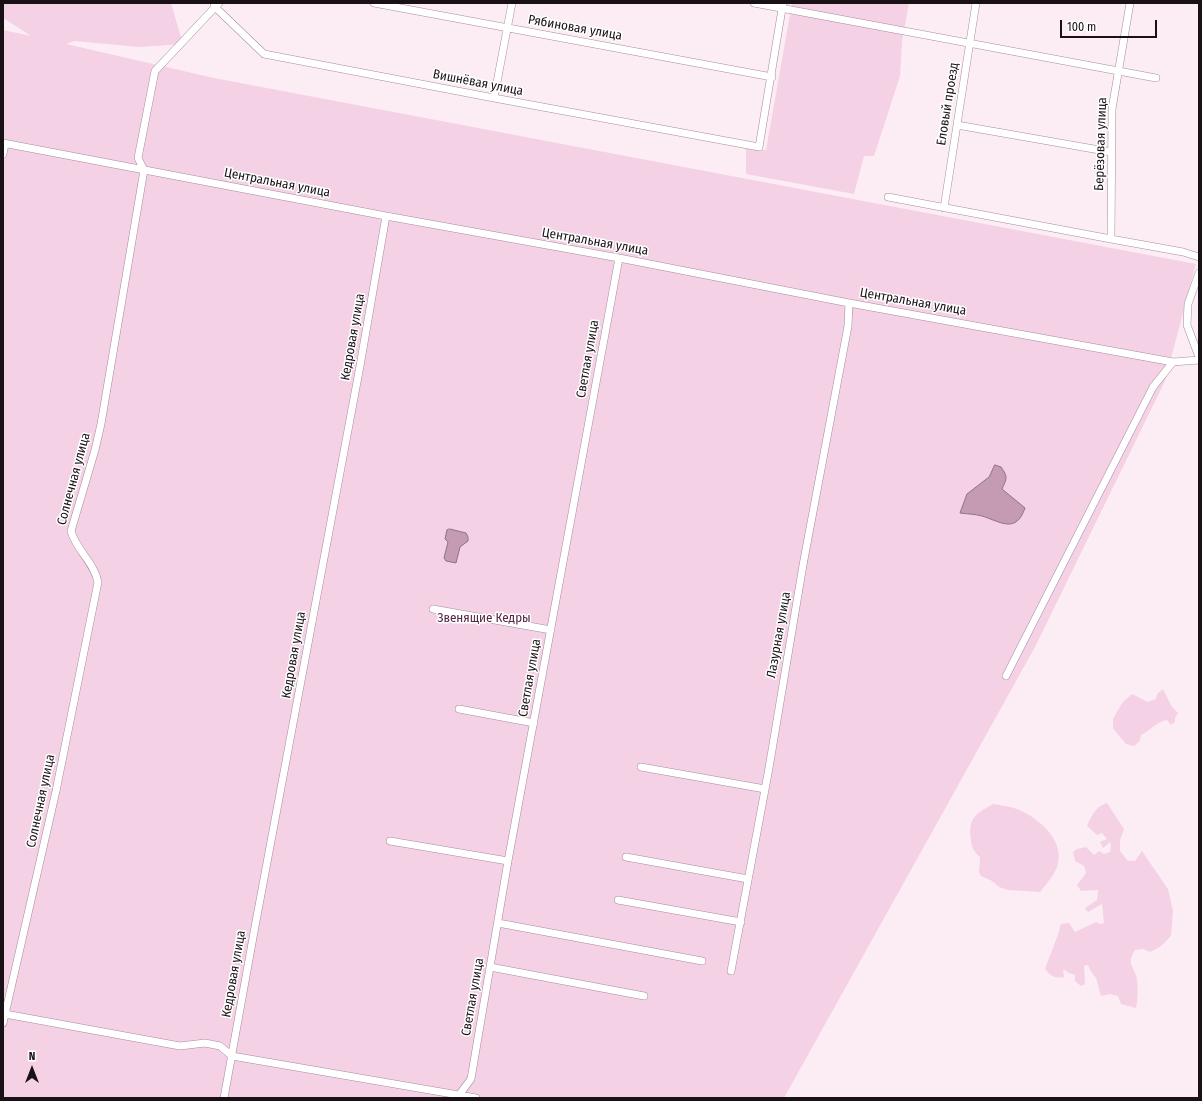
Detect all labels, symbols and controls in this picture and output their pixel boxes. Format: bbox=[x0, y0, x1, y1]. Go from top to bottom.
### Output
street label: Рябиновая улица bbox=[527, 12, 623, 44]
scale bar bbox=[1062, 12, 1159, 38]
text: 100 m bbox=[1067, 20, 1096, 34]
street label: Еловый проезд bbox=[934, 61, 962, 147]
street label: Вишнёвая улица bbox=[432, 67, 524, 99]
street label: Берёзовая улица bbox=[1092, 97, 1110, 191]
street label: Центральная улица bbox=[223, 165, 331, 201]
street label: Центральная улица bbox=[541, 225, 649, 259]
street label: Центральная улица bbox=[859, 285, 967, 319]
street label: Кедровая улица bbox=[338, 292, 368, 382]
street label: Светлая улица bbox=[573, 319, 603, 399]
street label: Солнечная улица bbox=[54, 431, 94, 527]
street label: Лазурная улица bbox=[764, 590, 794, 680]
street label: Кедровая улица bbox=[279, 610, 309, 700]
park label: Звенящие Кедры bbox=[437, 610, 531, 626]
street label: Светлая улица bbox=[515, 638, 545, 718]
street label: Солнечная улица bbox=[24, 753, 58, 849]
street label: Кедровая улица bbox=[219, 929, 249, 1019]
street label: Светлая улица bbox=[458, 957, 488, 1037]
north arrow bbox=[12, 1049, 52, 1089]
text: N bbox=[29, 1050, 35, 1063]

